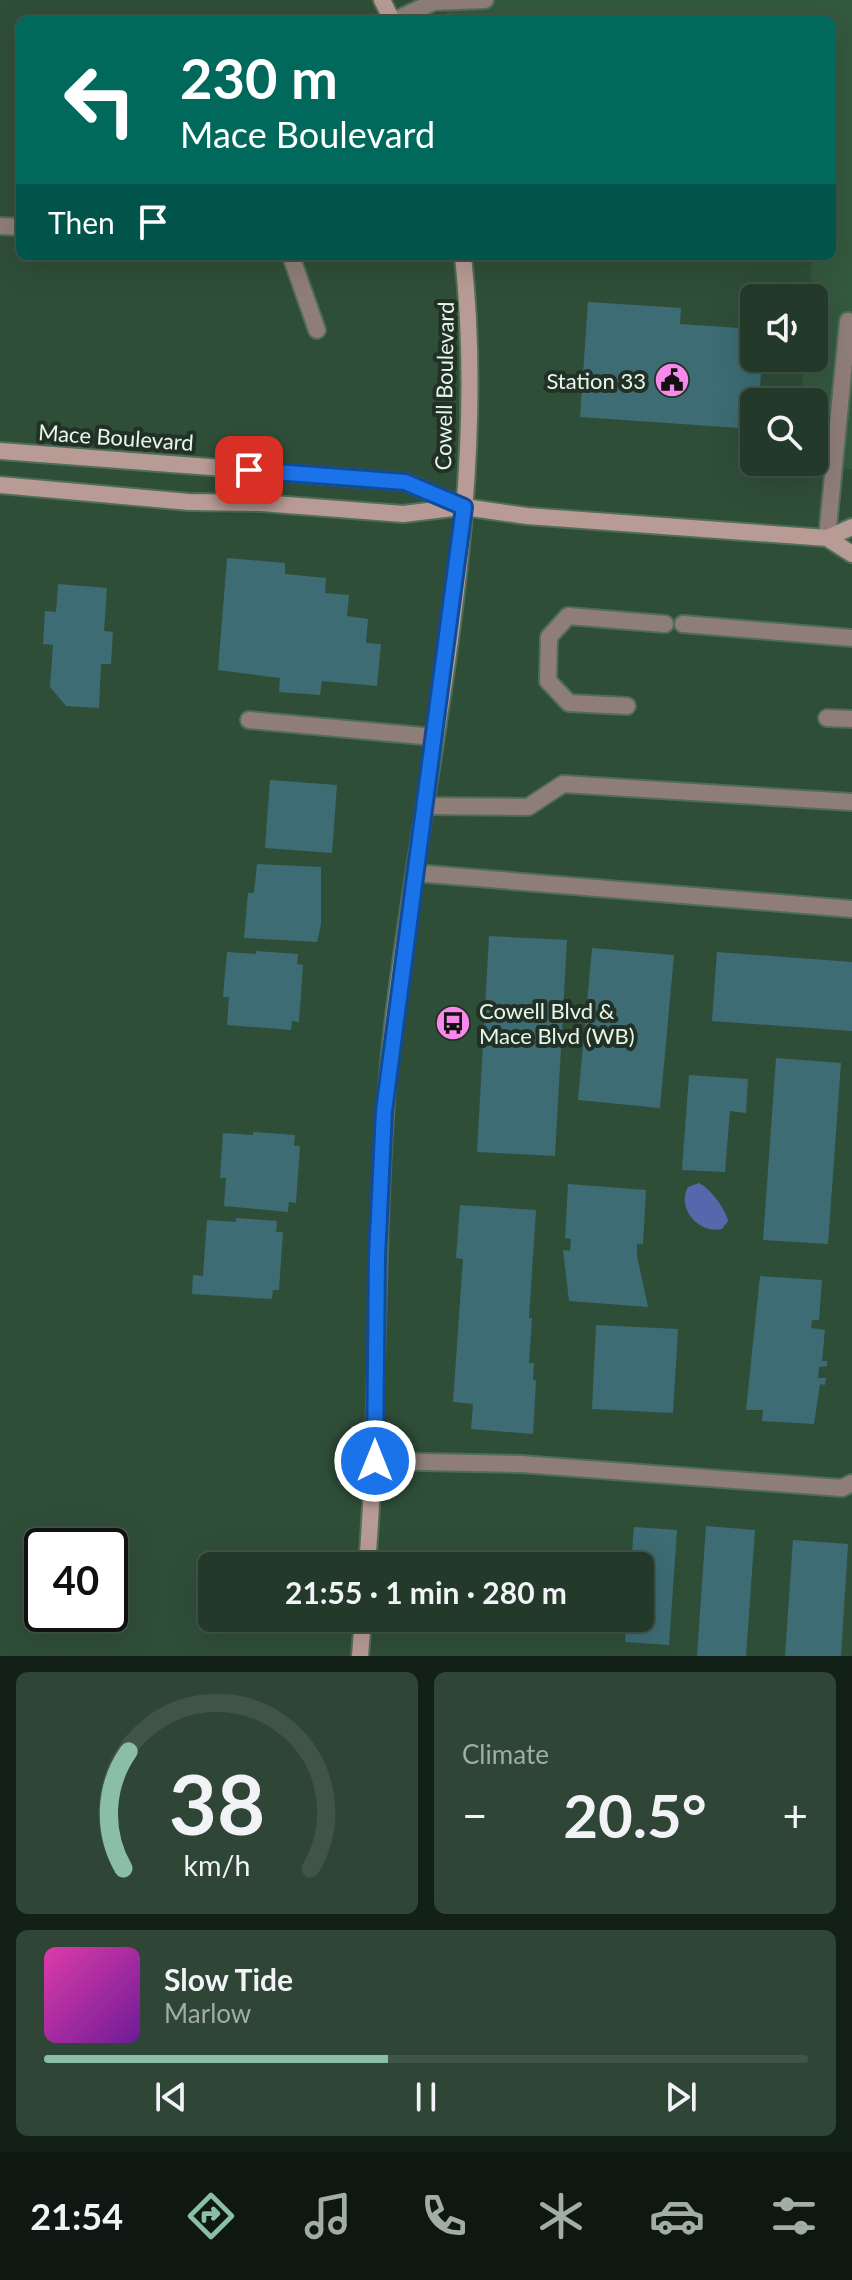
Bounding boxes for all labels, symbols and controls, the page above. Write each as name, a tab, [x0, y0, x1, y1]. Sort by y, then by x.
text: 230 m	[180, 44, 338, 111]
icon: left	[48, 48, 152, 152]
text: Mace Boulevard	[180, 112, 435, 156]
icon: arrive	[131, 200, 175, 244]
text: Then	[48, 204, 115, 240]
map controls	[740, 284, 828, 476]
button: sound	[740, 284, 828, 372]
street label: Cowell Boulevard	[429, 301, 459, 471]
public building icon: Station 33	[653, 361, 691, 399]
place label: Station 33	[546, 367, 646, 394]
button: search	[740, 388, 828, 476]
street label: Mace Boulevard	[37, 418, 195, 456]
pin	[215, 436, 283, 504]
icon: arrive	[227, 448, 271, 492]
place label: Cowell Blvd & Mace Blvd (WB)	[479, 997, 635, 1049]
bus stop icon: Cowell Blvd & Mace Blvd (WB)	[434, 1004, 472, 1042]
position arrow	[333, 1419, 417, 1503]
speed limit sign: 40	[24, 1528, 128, 1632]
text: 21:55 · 1 min · 280 m	[285, 1574, 567, 1610]
text: Climate	[462, 1738, 549, 1770]
text: 38	[169, 1753, 265, 1853]
text: 20.5°	[563, 1779, 707, 1851]
text: −	[462, 1789, 488, 1841]
text: +	[782, 1789, 808, 1841]
text: km/h	[184, 1848, 250, 1882]
text: Slow Tide	[164, 1961, 293, 1997]
text: Marlow	[164, 1997, 251, 2029]
icon: previous	[149, 2075, 193, 2119]
icon: pause	[404, 2075, 448, 2119]
icon: next	[659, 2075, 703, 2119]
icon: directions	[183, 2188, 239, 2244]
icon: music	[300, 2188, 356, 2244]
icon: phone	[416, 2188, 472, 2244]
icon: climate	[533, 2188, 589, 2244]
icon: car	[649, 2188, 705, 2244]
icon: filters	[766, 2188, 822, 2244]
text: 21:54	[30, 2194, 123, 2238]

